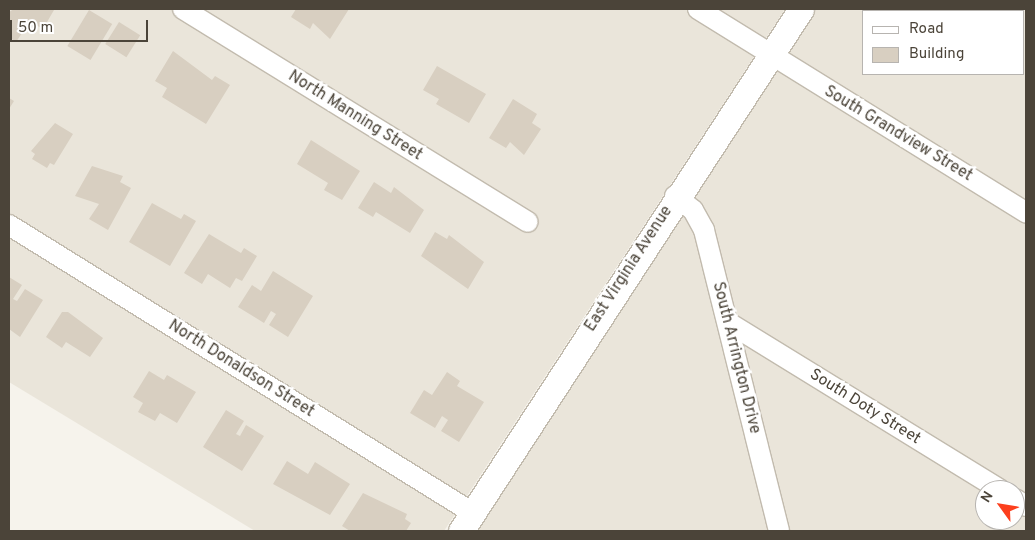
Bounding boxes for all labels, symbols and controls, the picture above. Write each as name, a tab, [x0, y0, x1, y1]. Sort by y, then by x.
scale bar	[12, 10, 150, 42]
legend	[862, 10, 1025, 75]
text: 50 m	[18, 19, 53, 38]
text: Road	[909, 20, 944, 39]
text: Building	[909, 45, 964, 64]
street label: North Manning Street	[284, 67, 426, 165]
street label: South Grandview Street	[820, 82, 976, 186]
street label: East Virginia Avenue	[581, 202, 677, 336]
street label: South Arrington Drive	[708, 280, 764, 436]
street label: North Donaldson Street	[164, 316, 318, 422]
street label: South Doty Street	[806, 365, 924, 449]
north arrow	[975, 480, 1025, 530]
text: N	[978, 489, 998, 506]

